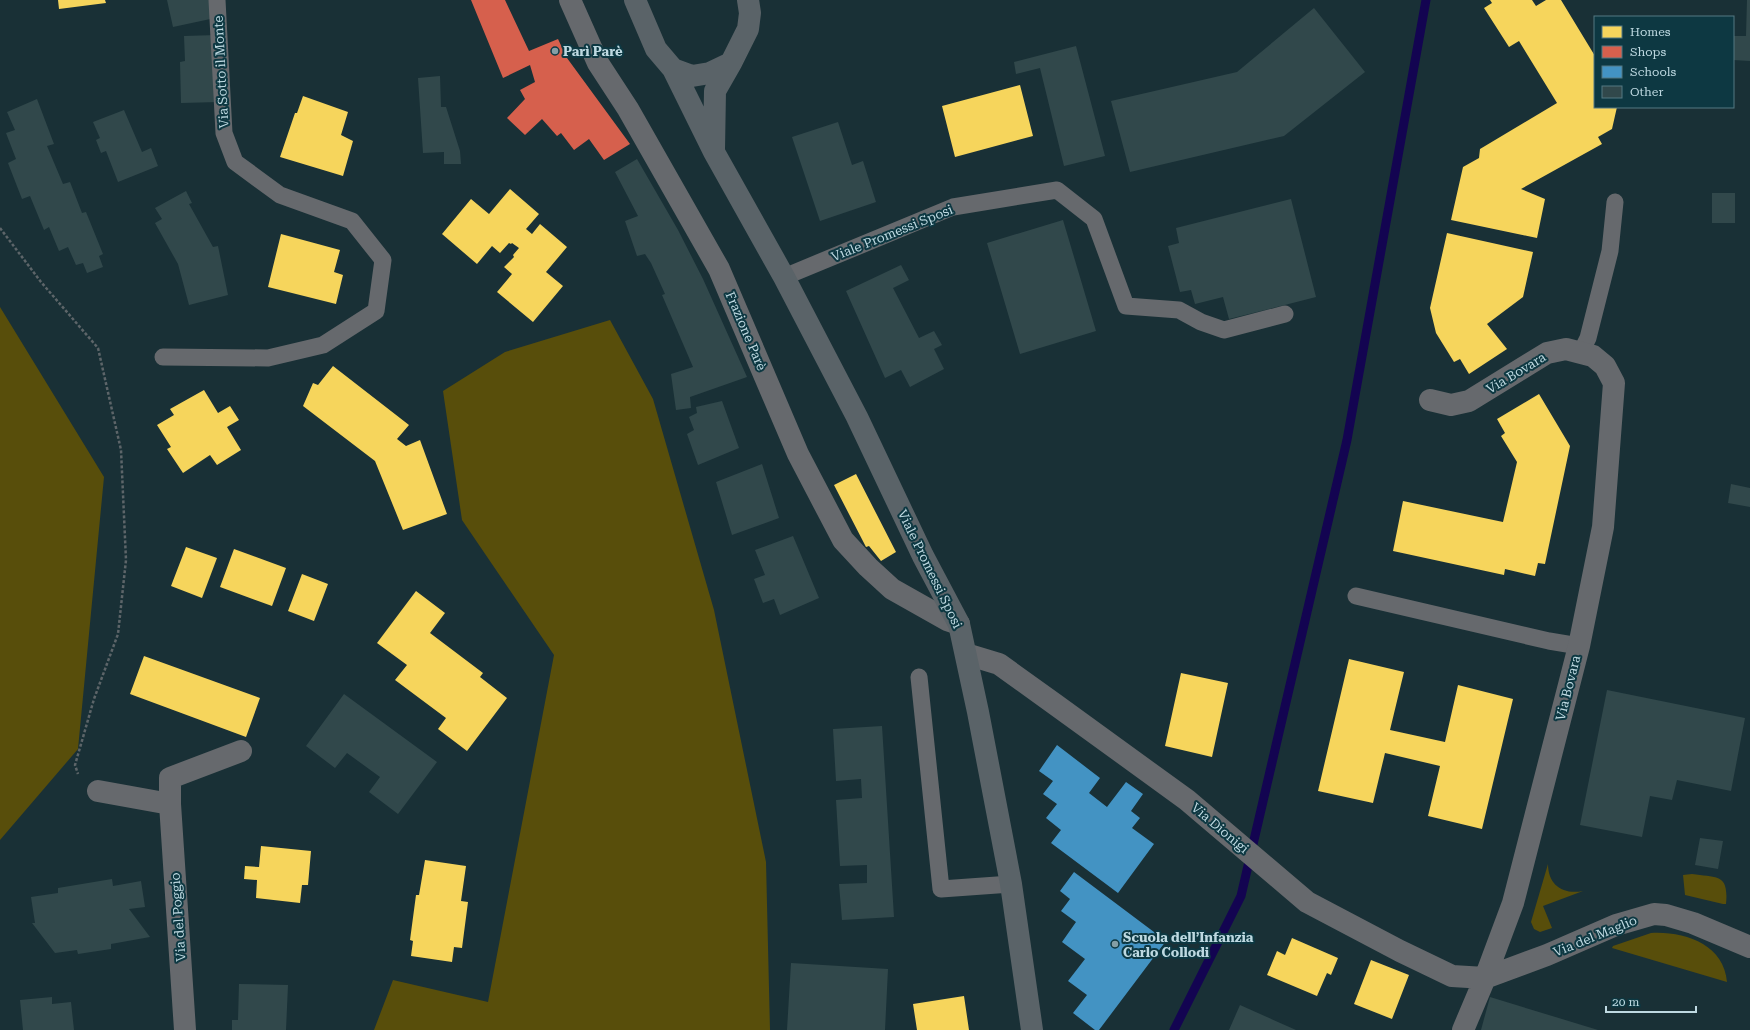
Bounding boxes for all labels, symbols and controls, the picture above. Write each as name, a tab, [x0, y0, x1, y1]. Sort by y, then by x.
street label: Via Sotto il Monte	[211, 15, 231, 129]
legend	[1594, 16, 1734, 108]
text: Homes	[1630, 25, 1671, 39]
place label: Parì Parè	[563, 44, 623, 59]
text: Shops	[1630, 45, 1666, 59]
marker: Parì Parè	[550, 46, 560, 56]
text: Schools	[1630, 65, 1677, 79]
text: Other	[1630, 85, 1663, 99]
street label: Viale Promessi Sposi	[829, 202, 955, 264]
street label: Frazione Parè	[723, 289, 769, 373]
street label: Via Bovara	[1484, 349, 1548, 397]
street label: Viale Promessi Sposi	[895, 507, 965, 631]
street label: Via Bovara	[1553, 654, 1583, 722]
street label: Via Dionigi	[1188, 800, 1252, 856]
street label: Via del Poggio	[167, 872, 189, 962]
street label: Via del Maglio	[1551, 912, 1639, 960]
place label: Scuola dell’Infanzia Carlo Collodi	[1123, 930, 1254, 960]
marker: Scuola dell’Infanzia Carlo Collodi	[1110, 939, 1120, 949]
scale bar	[1606, 988, 1696, 1014]
text: 20 m	[1612, 995, 1639, 1009]

